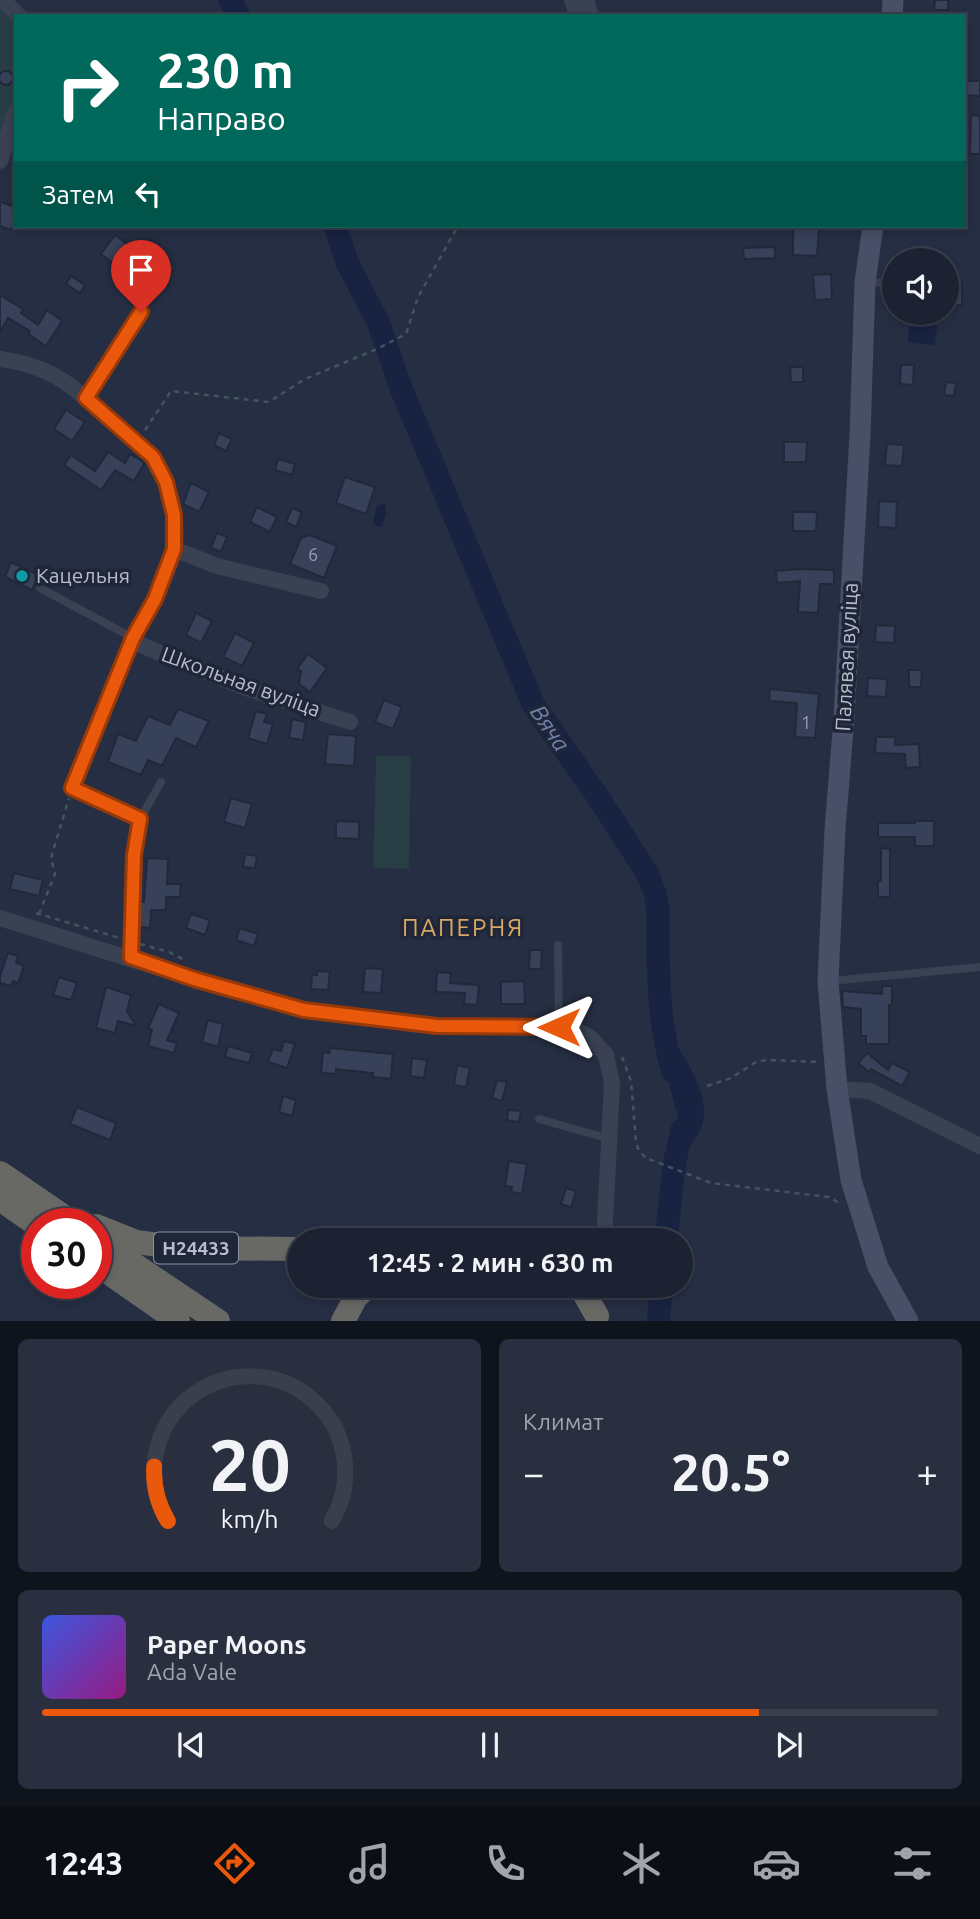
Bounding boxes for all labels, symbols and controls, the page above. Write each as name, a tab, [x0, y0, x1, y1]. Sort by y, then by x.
icon: right	[42, 42, 133, 133]
text: 230 m	[157, 42, 294, 97]
text: Направо	[157, 100, 286, 136]
icon: left	[129, 175, 167, 213]
text: Затем	[42, 180, 115, 209]
pin	[111, 240, 171, 312]
map controls	[882, 248, 959, 325]
button: sound	[882, 248, 959, 325]
icon: arrive	[122, 251, 160, 289]
house number: 6	[308, 544, 318, 564]
place label: Кацельня	[36, 563, 130, 587]
marker: Кацельня	[14, 568, 30, 584]
street label: Палявая вуліца	[830, 582, 862, 732]
street label: Школьная вуліца	[159, 641, 324, 721]
water label: Вяча	[526, 700, 575, 756]
house number: 1	[801, 712, 811, 732]
district label: ПАПЕРНЯ	[402, 914, 524, 941]
position arrow	[522, 990, 596, 1064]
speed limit sign: 30	[21, 1208, 112, 1299]
road number: Н24433	[154, 1232, 238, 1264]
text: 12:45 · 2 мин · 630 m	[367, 1248, 613, 1277]
text: Климат	[523, 1409, 603, 1434]
text: 20	[208, 1424, 291, 1506]
text: 20.5°	[671, 1443, 790, 1501]
text: −	[523, 1452, 544, 1494]
text: +	[917, 1452, 938, 1494]
text: km/h	[221, 1505, 278, 1533]
text: Paper Moons	[147, 1630, 306, 1659]
text: Ada Vale	[147, 1659, 237, 1684]
icon: previous	[172, 1726, 210, 1764]
icon: pause	[471, 1726, 509, 1764]
icon: next	[770, 1726, 808, 1764]
icon: directions	[210, 1839, 259, 1888]
icon: music	[345, 1839, 394, 1888]
icon: phone	[481, 1839, 530, 1888]
icon: climate	[617, 1839, 666, 1888]
icon: car	[752, 1839, 801, 1888]
icon: filters	[888, 1839, 937, 1888]
text: 12:43	[43, 1845, 123, 1881]

